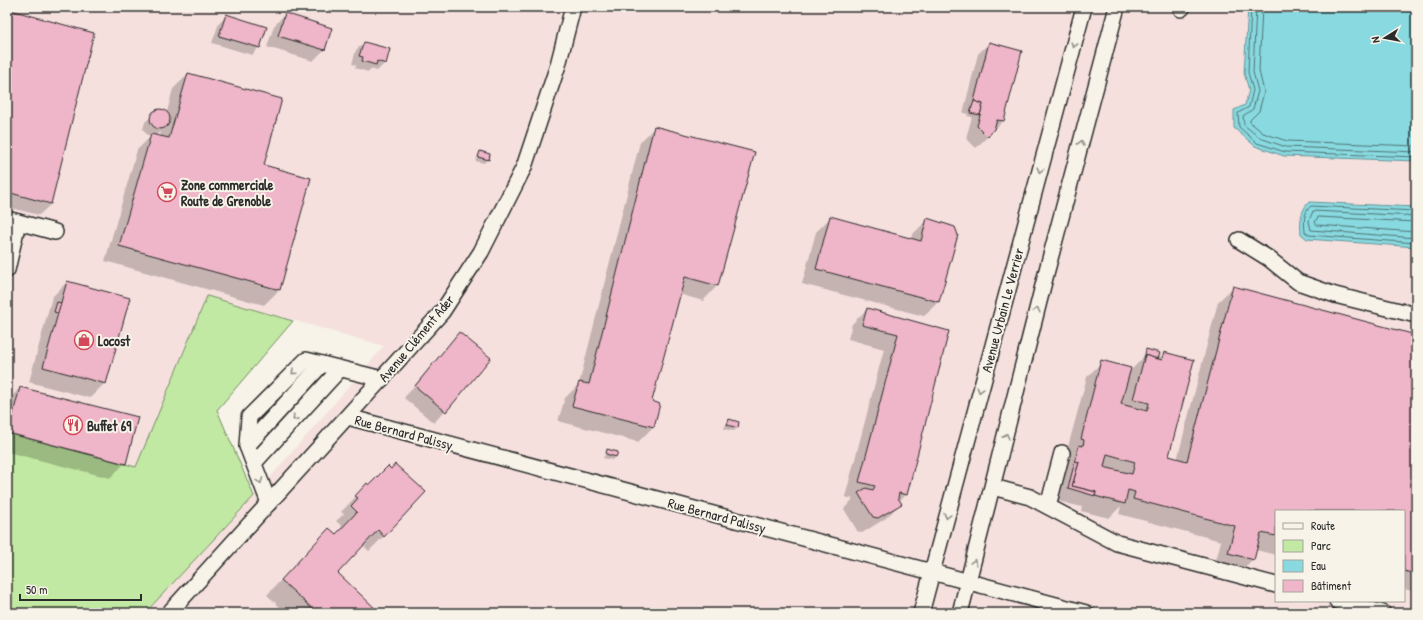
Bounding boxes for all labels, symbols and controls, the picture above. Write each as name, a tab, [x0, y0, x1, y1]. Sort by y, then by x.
north arrow	[1365, 18, 1405, 58]
text: N	[1368, 36, 1383, 44]
one-way arrow	[1070, 41, 1079, 48]
one-way arrow	[1076, 140, 1085, 147]
one-way arrow	[1036, 166, 1045, 173]
place label: Zone commerciale Route de Grenoble	[181, 175, 274, 210]
supermarket icon: Zone commerciale Route de Grenoble	[156, 181, 178, 203]
street label: Avenue Urbain Le Verrier	[976, 245, 1028, 374]
street label: Avenue Clément Ader	[374, 290, 459, 386]
one-way arrow	[1032, 306, 1041, 313]
shop icon: Locost	[73, 329, 95, 351]
place label: Locost	[98, 331, 131, 350]
one-way arrow	[291, 367, 299, 374]
one-way arrow	[977, 387, 985, 394]
street label: Rue Bernard Palissy	[353, 410, 455, 455]
one-way arrow	[292, 413, 300, 421]
restaurant icon: Buffet 69	[62, 414, 84, 436]
place label: Buffet 69	[87, 416, 132, 435]
one-way arrow	[1001, 433, 1009, 439]
one-way arrow	[256, 477, 264, 484]
street label: Rue Bernard Palissy	[666, 493, 768, 538]
legend	[1275, 510, 1405, 602]
one-way arrow	[943, 513, 951, 519]
text: Route	[1311, 517, 1335, 534]
text: Parc	[1311, 537, 1331, 554]
text: Eau	[1311, 557, 1326, 574]
one-way arrow	[969, 558, 977, 565]
scale bar	[20, 576, 141, 602]
text: Bâtiment	[1311, 577, 1352, 594]
text: 50 m	[26, 581, 47, 598]

